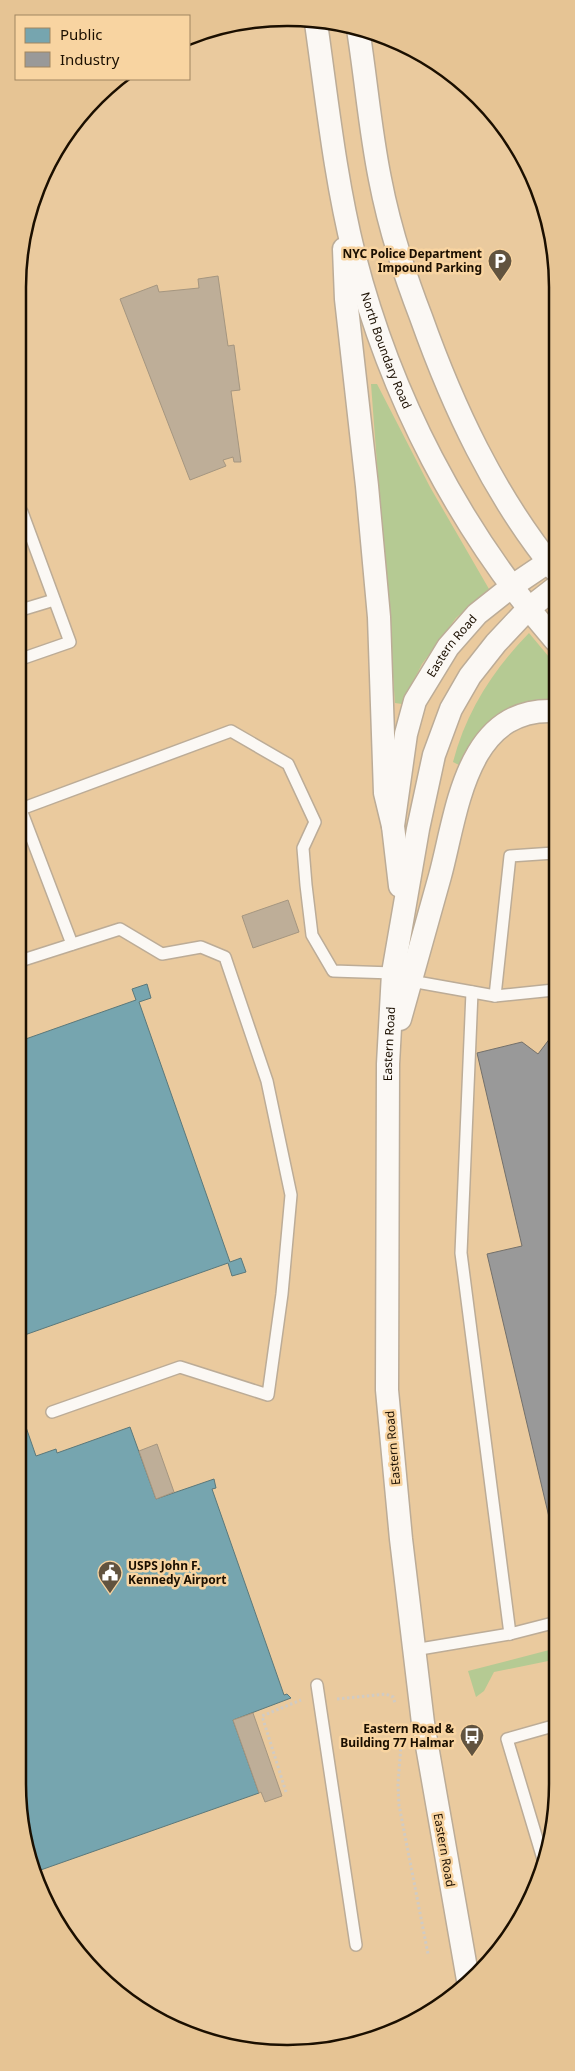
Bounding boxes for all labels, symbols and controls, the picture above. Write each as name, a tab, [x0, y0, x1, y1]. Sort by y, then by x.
legend	[15, 15, 190, 80]
text: Public	[60, 24, 103, 44]
text: Industry	[60, 49, 120, 69]
place label: NYC Police Department Impound Parking	[342, 245, 482, 276]
parking icon: NYC Police Department Impound Parking	[487, 248, 513, 282]
street label: North Boundary Road	[357, 290, 416, 411]
street label: Eastern Road	[423, 611, 481, 680]
street label: Eastern Road	[379, 1006, 399, 1081]
street label: Eastern Road	[381, 1410, 404, 1486]
place label: USPS John F. Kennedy Airport	[128, 1557, 226, 1588]
public building icon: USPS John F. Kennedy Airport	[97, 1560, 123, 1594]
place label: Eastern Road & Building 77 Halmar	[340, 1720, 455, 1751]
bus stop icon: Eastern Road & Building 77 Halmar	[459, 1723, 485, 1757]
street label: Eastern Road	[430, 1812, 459, 1888]

